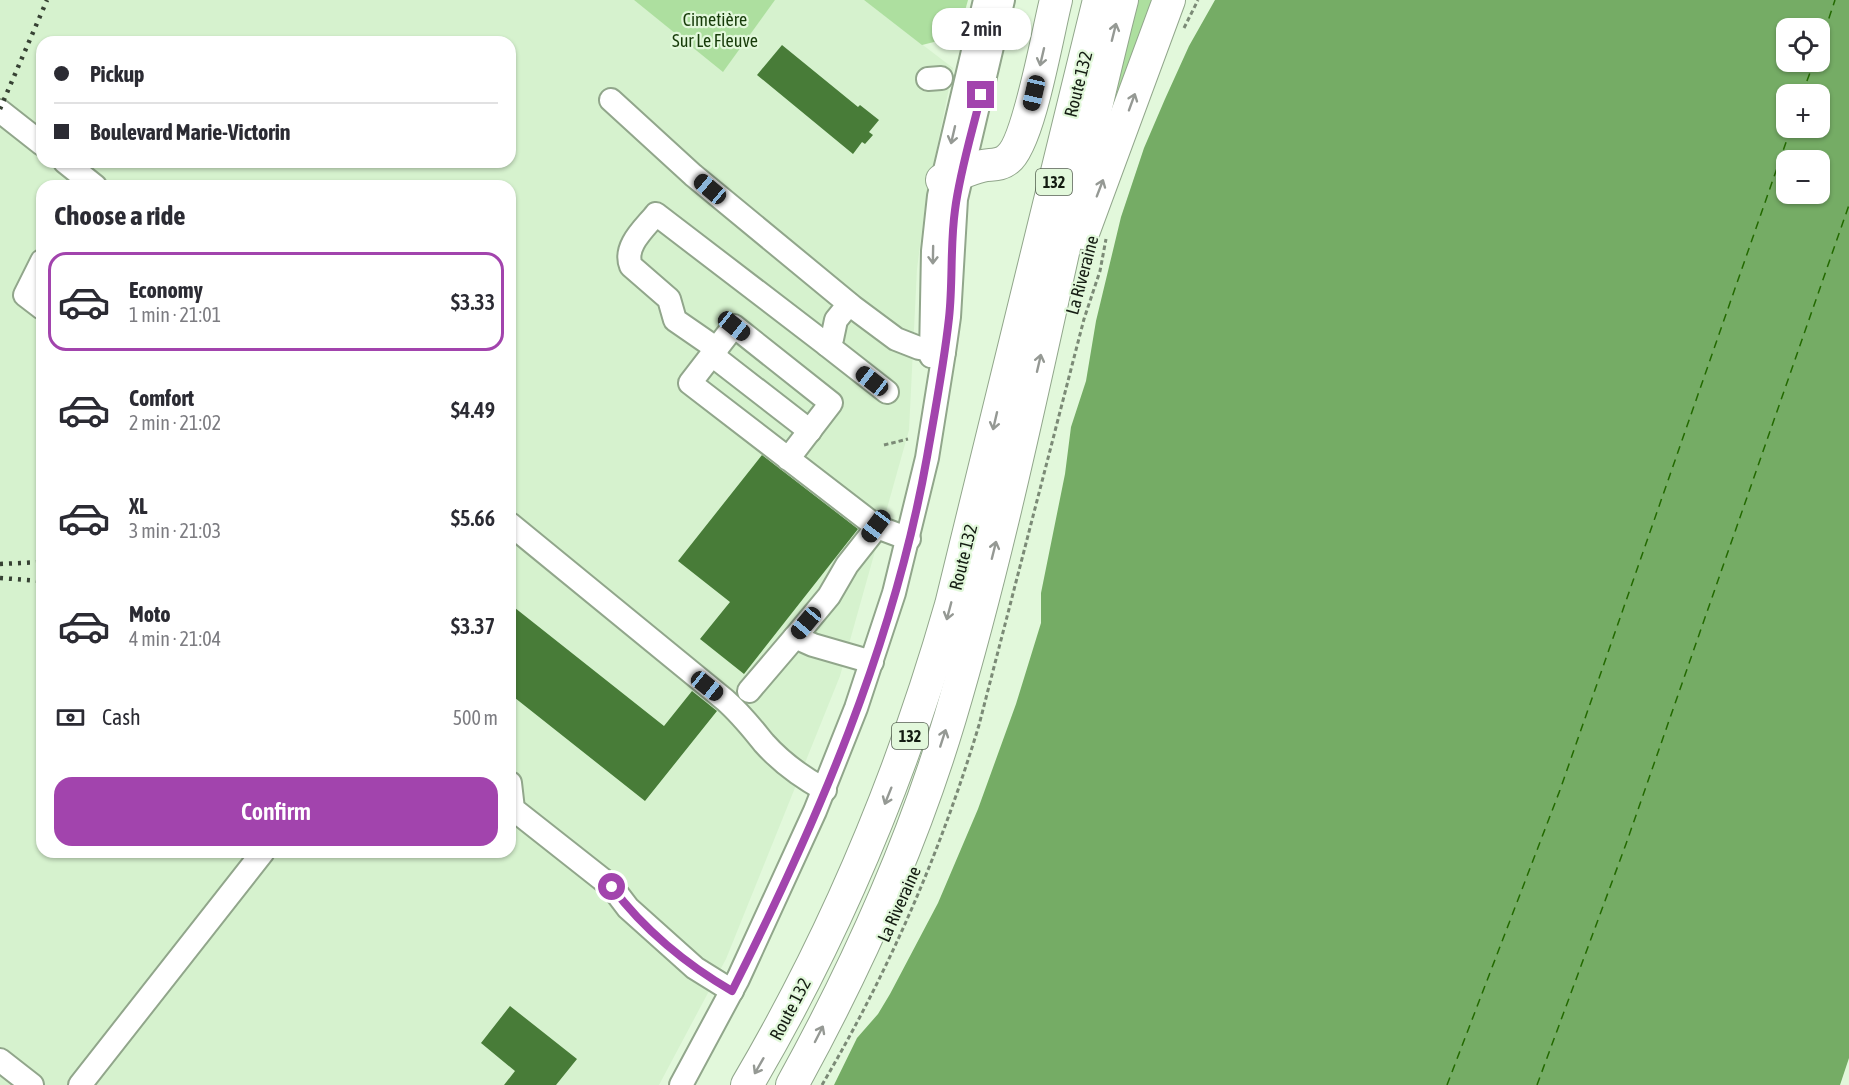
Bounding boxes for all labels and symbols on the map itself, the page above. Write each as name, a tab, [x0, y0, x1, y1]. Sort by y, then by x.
callout: 2 min	[932, 8, 1030, 50]
park label: Cimetière Sur Le Fleuve	[672, 9, 758, 51]
one-way arrow	[1109, 23, 1120, 42]
one-way arrow	[1036, 47, 1048, 66]
street label: Route 132	[1060, 49, 1096, 119]
car	[1021, 73, 1047, 113]
route end	[967, 81, 994, 108]
one-way arrow	[1127, 93, 1138, 112]
one-way arrow	[946, 125, 958, 144]
road number: 132	[1036, 169, 1072, 195]
car	[690, 171, 730, 207]
one-way arrow	[1095, 179, 1106, 198]
street label: La Riveraine	[1061, 233, 1103, 317]
one-way arrow	[928, 244, 939, 264]
car	[714, 308, 754, 344]
one-way arrow	[1034, 354, 1045, 373]
car	[852, 363, 892, 399]
one-way arrow	[989, 411, 1001, 430]
car	[858, 506, 894, 546]
street label: Route 132	[945, 522, 981, 592]
one-way arrow	[989, 540, 1001, 559]
one-way arrow	[943, 601, 954, 620]
car	[788, 603, 824, 643]
car	[687, 668, 727, 704]
road number: 132	[892, 723, 928, 749]
one-way arrow	[939, 729, 950, 748]
one-way arrow	[882, 786, 893, 804]
street label: La Riveraine	[873, 863, 925, 945]
route start	[598, 873, 625, 900]
street label: Route 132	[765, 974, 815, 1044]
one-way arrow	[814, 1025, 826, 1043]
one-way arrow	[752, 1057, 764, 1074]

